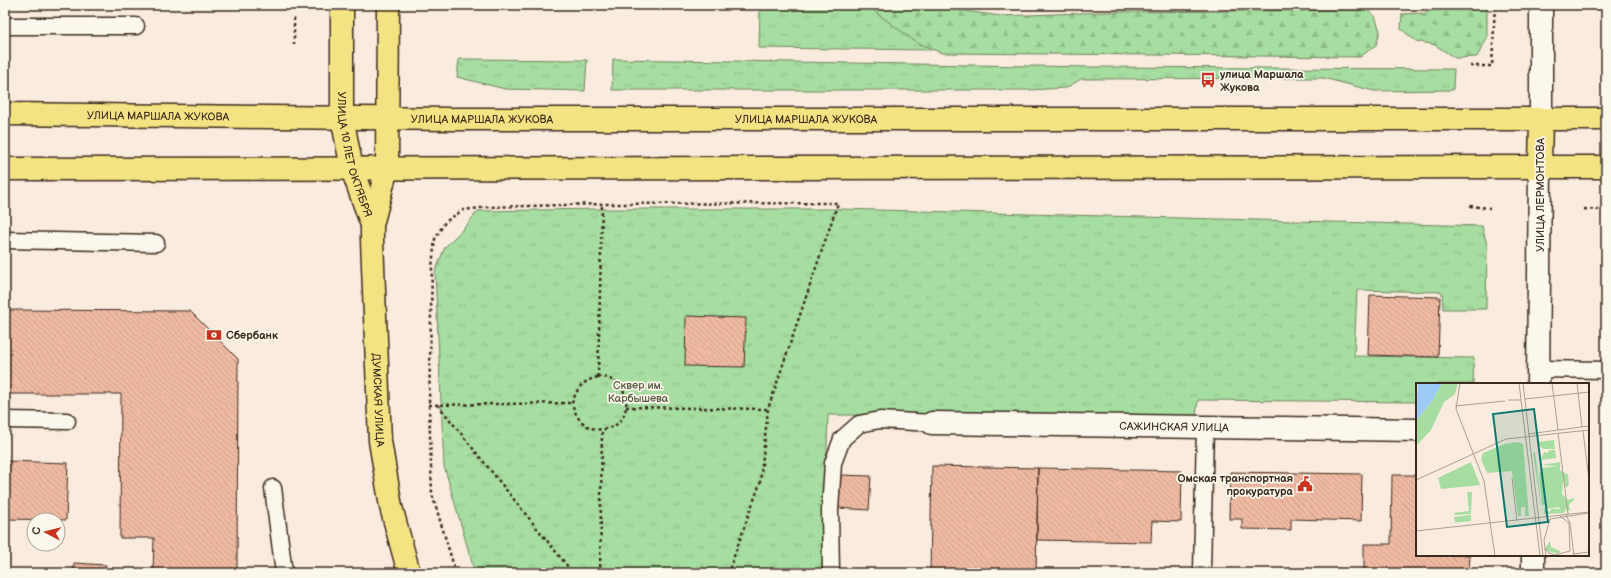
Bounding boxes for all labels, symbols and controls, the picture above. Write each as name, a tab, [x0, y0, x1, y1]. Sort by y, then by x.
place label: улица Маршала Жукова	[1220, 68, 1304, 94]
bus stop icon: улица Маршала Жукова	[1199, 71, 1217, 89]
street label: УЛИЦА 10 ЛЕТ ОКТЯБРЯ	[335, 91, 375, 219]
street label: УЛИЦА МАРШАЛА ЖУКОВА	[87, 108, 230, 123]
street label: УЛИЦА МАРШАЛА ЖУКОВА	[411, 112, 554, 126]
street label: УЛИЦА МАРШАЛА ЖУКОВА	[735, 113, 878, 126]
street label: УЛИЦА ЛЕРМОНТОВА	[1534, 138, 1547, 252]
bank icon: Сбербанк	[205, 326, 223, 344]
place label: Сбербанк	[226, 329, 278, 342]
street label: ДУМСКАЯ УЛИЦА	[370, 353, 387, 448]
park label: Сквер им. Карбышева	[608, 379, 669, 405]
inset map	[1416, 383, 1589, 556]
street label: САЖИНСКАЯ УЛИЦА	[1119, 419, 1229, 434]
place label: Омская транспортная прокуратура	[1177, 472, 1294, 498]
public building icon: Омская транспортная прокуратура	[1296, 475, 1314, 493]
north arrow	[26, 512, 66, 552]
text: С	[30, 526, 44, 535]

